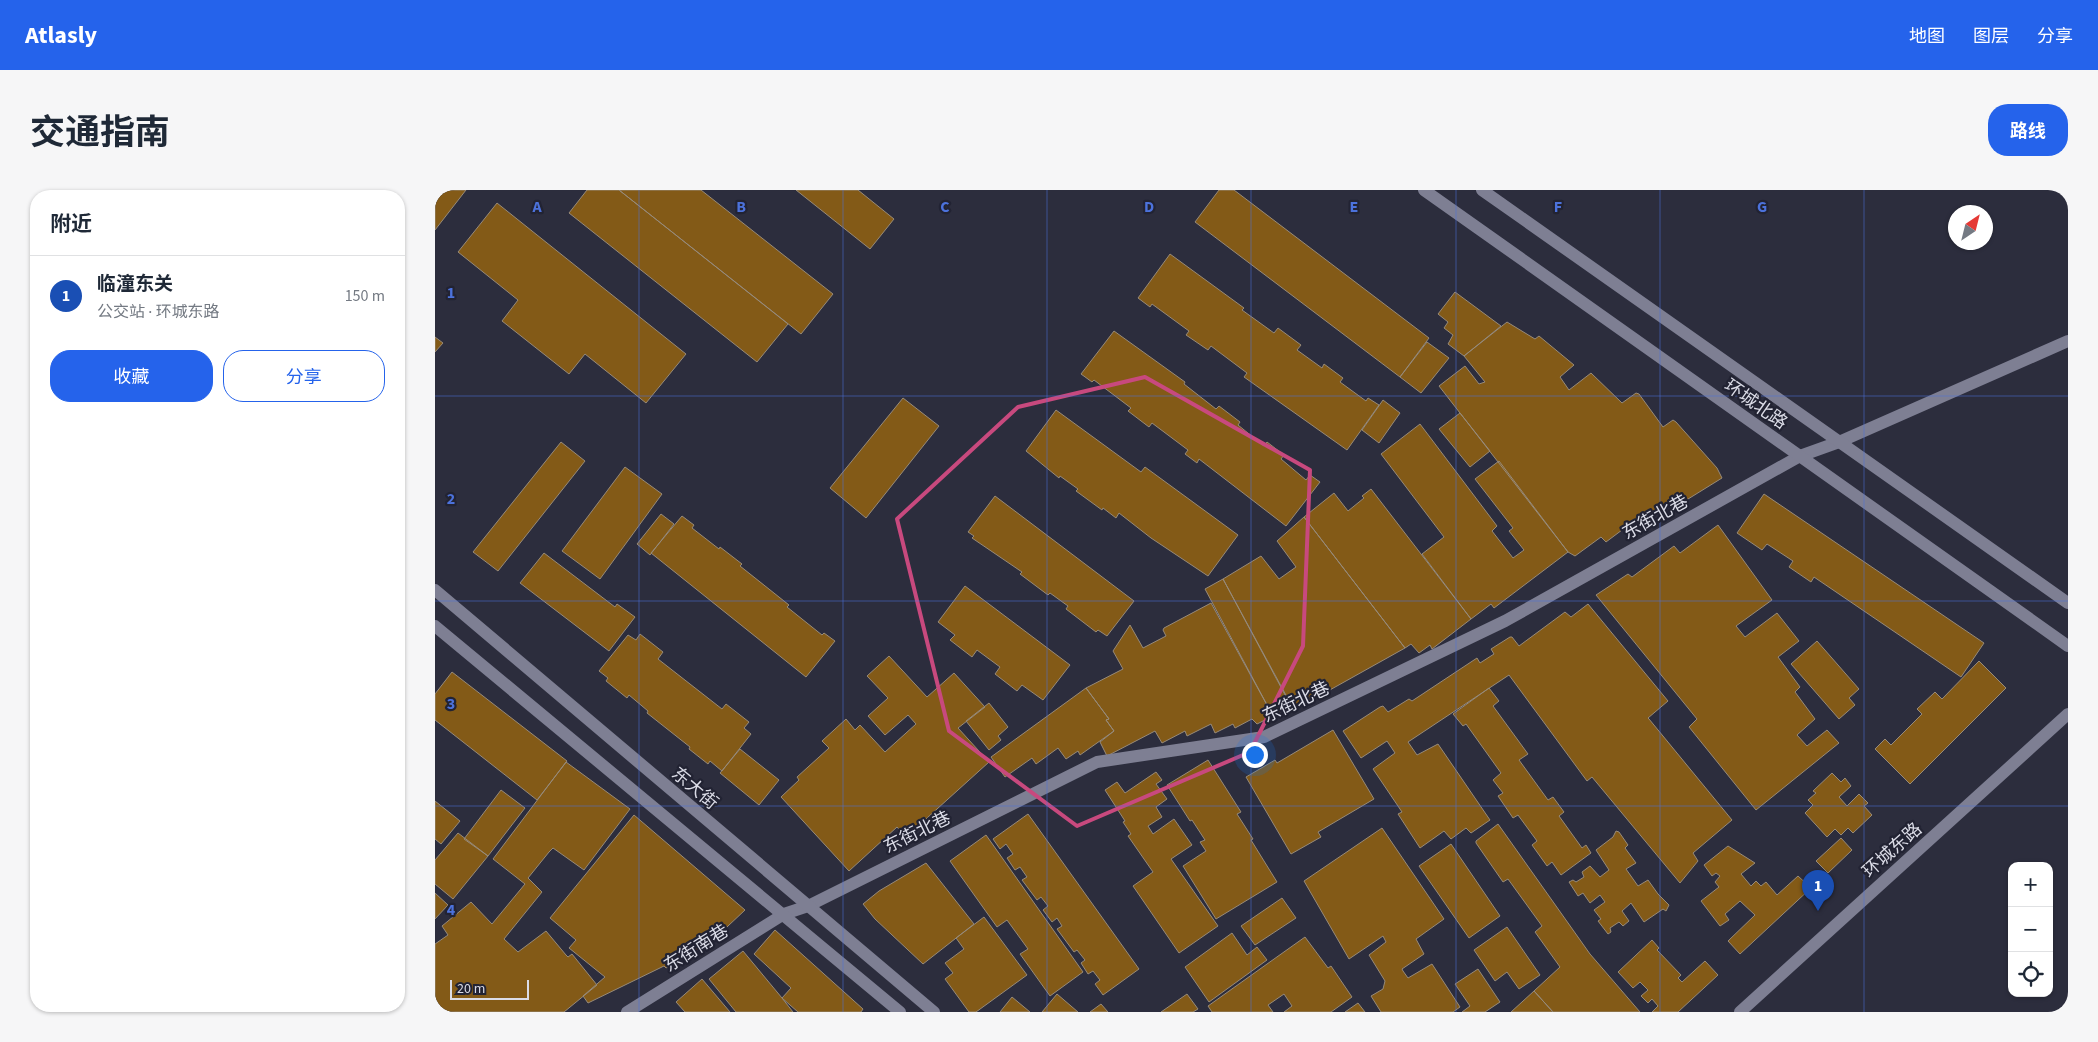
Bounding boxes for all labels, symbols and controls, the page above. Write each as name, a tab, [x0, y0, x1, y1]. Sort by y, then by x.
text: Atlasly	[25, 18, 97, 53]
text: 地图	[1909, 24, 1945, 49]
text: 图层	[1973, 24, 2009, 49]
text: 分享	[2037, 24, 2073, 49]
button: 路线	[1988, 104, 2068, 156]
text: 交通指南	[30, 108, 170, 158]
text: A	[531, 196, 542, 218]
text: B	[736, 196, 746, 218]
text: C	[940, 196, 950, 218]
text: D	[1144, 196, 1154, 218]
text: E	[1350, 196, 1358, 218]
text: F	[1554, 196, 1562, 218]
text: G	[1757, 196, 1767, 218]
north arrow	[1948, 205, 1993, 250]
text: 附近	[50, 209, 92, 239]
text: 临潼东关	[97, 271, 173, 298]
text: 1	[447, 282, 455, 304]
text: 1	[62, 285, 70, 307]
text: 150 m	[345, 285, 385, 307]
text: 公交站 · 环城东路	[97, 301, 219, 323]
button: 收藏	[50, 350, 213, 402]
button: 分享	[223, 350, 385, 402]
street label: 环城北路	[1719, 374, 1792, 435]
text: 2	[447, 488, 455, 510]
street label: 东街北巷	[1618, 489, 1693, 546]
street label: 东街北巷	[1258, 676, 1334, 729]
text: 3	[447, 693, 455, 715]
your location	[1242, 742, 1268, 768]
street label: 东大街	[666, 761, 723, 815]
street label: 东街北巷	[879, 805, 955, 859]
street label: 环城东路	[1857, 817, 1927, 884]
map controls	[2008, 862, 2053, 997]
button: +	[2008, 862, 2053, 907]
pin: 1	[1802, 870, 1834, 911]
text: 4	[447, 899, 456, 921]
button: −	[2008, 907, 2053, 952]
street label: 东街南巷	[659, 919, 733, 978]
button: locate	[2008, 952, 2053, 997]
scale bar	[450, 977, 529, 1000]
text: 20 m	[457, 979, 485, 999]

